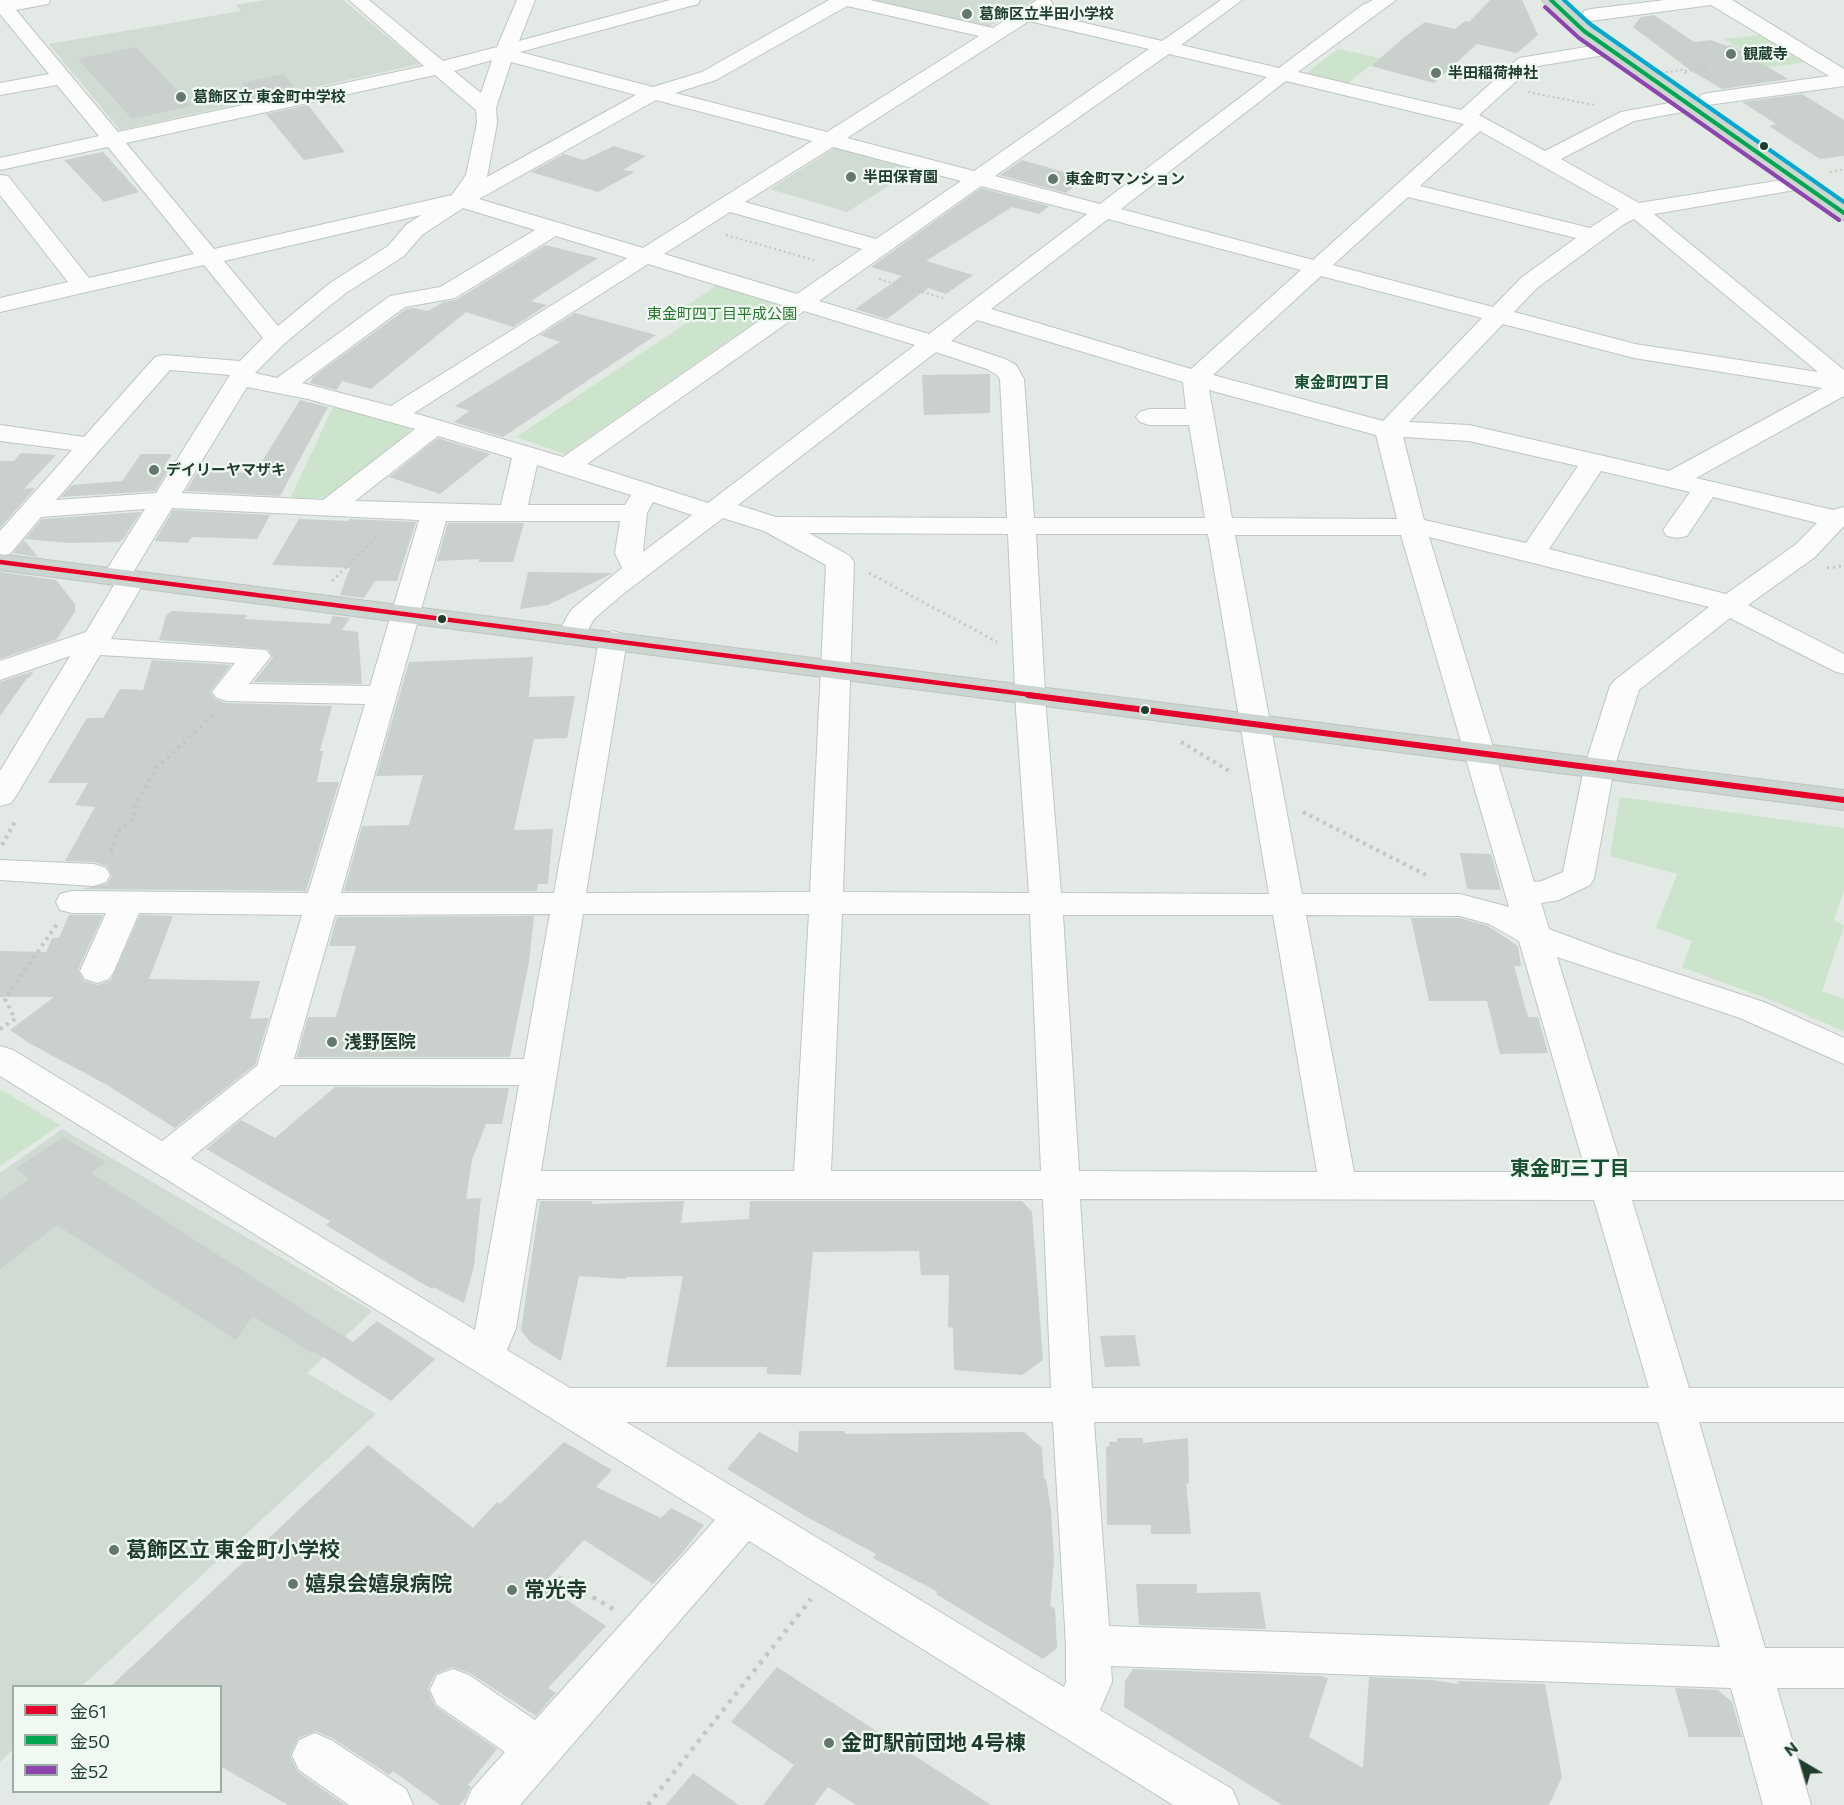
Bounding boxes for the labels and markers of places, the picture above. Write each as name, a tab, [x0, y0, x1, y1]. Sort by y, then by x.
place label: 葛飾区立半田小学校	[979, 5, 1114, 23]
marker: 葛飾区立半田小学校	[960, 7, 974, 21]
place label: 観蔵寺	[1743, 45, 1788, 63]
marker: 観蔵寺	[1724, 47, 1738, 61]
place label: 半田稲荷神社	[1448, 64, 1538, 82]
marker: 半田稲荷神社	[1429, 66, 1443, 80]
place label: 葛飾区立 東金町中学校	[193, 88, 346, 106]
marker: 葛飾区立 東金町中学校	[174, 90, 188, 104]
unlabelled marker	[1758, 140, 1770, 152]
place label: 半田保育園	[863, 168, 938, 186]
marker: 半田保育園	[844, 170, 858, 184]
place label: 東金町マンション	[1065, 170, 1185, 188]
marker: 東金町マンション	[1046, 172, 1060, 186]
place label: デイリーヤマザキ	[166, 461, 286, 479]
marker: デイリーヤマザキ	[147, 463, 161, 477]
unlabelled marker	[436, 613, 448, 625]
unlabelled marker	[1139, 704, 1151, 716]
place label: 浅野医院	[344, 1031, 416, 1053]
marker: 浅野医院	[325, 1035, 339, 1049]
place label: 葛飾区立 東金町小学校	[126, 1537, 340, 1563]
marker: 葛飾区立 東金町小学校	[107, 1543, 121, 1557]
place label: 嬉泉会嬉泉病院	[305, 1571, 452, 1597]
marker: 嬉泉会嬉泉病院	[286, 1577, 300, 1591]
place label: 常光寺	[524, 1577, 587, 1603]
marker: 常光寺	[505, 1583, 519, 1597]
place label: 金町駅前団地 4号棟	[841, 1730, 1026, 1756]
marker: 金町駅前団地 4号棟	[822, 1736, 836, 1750]

